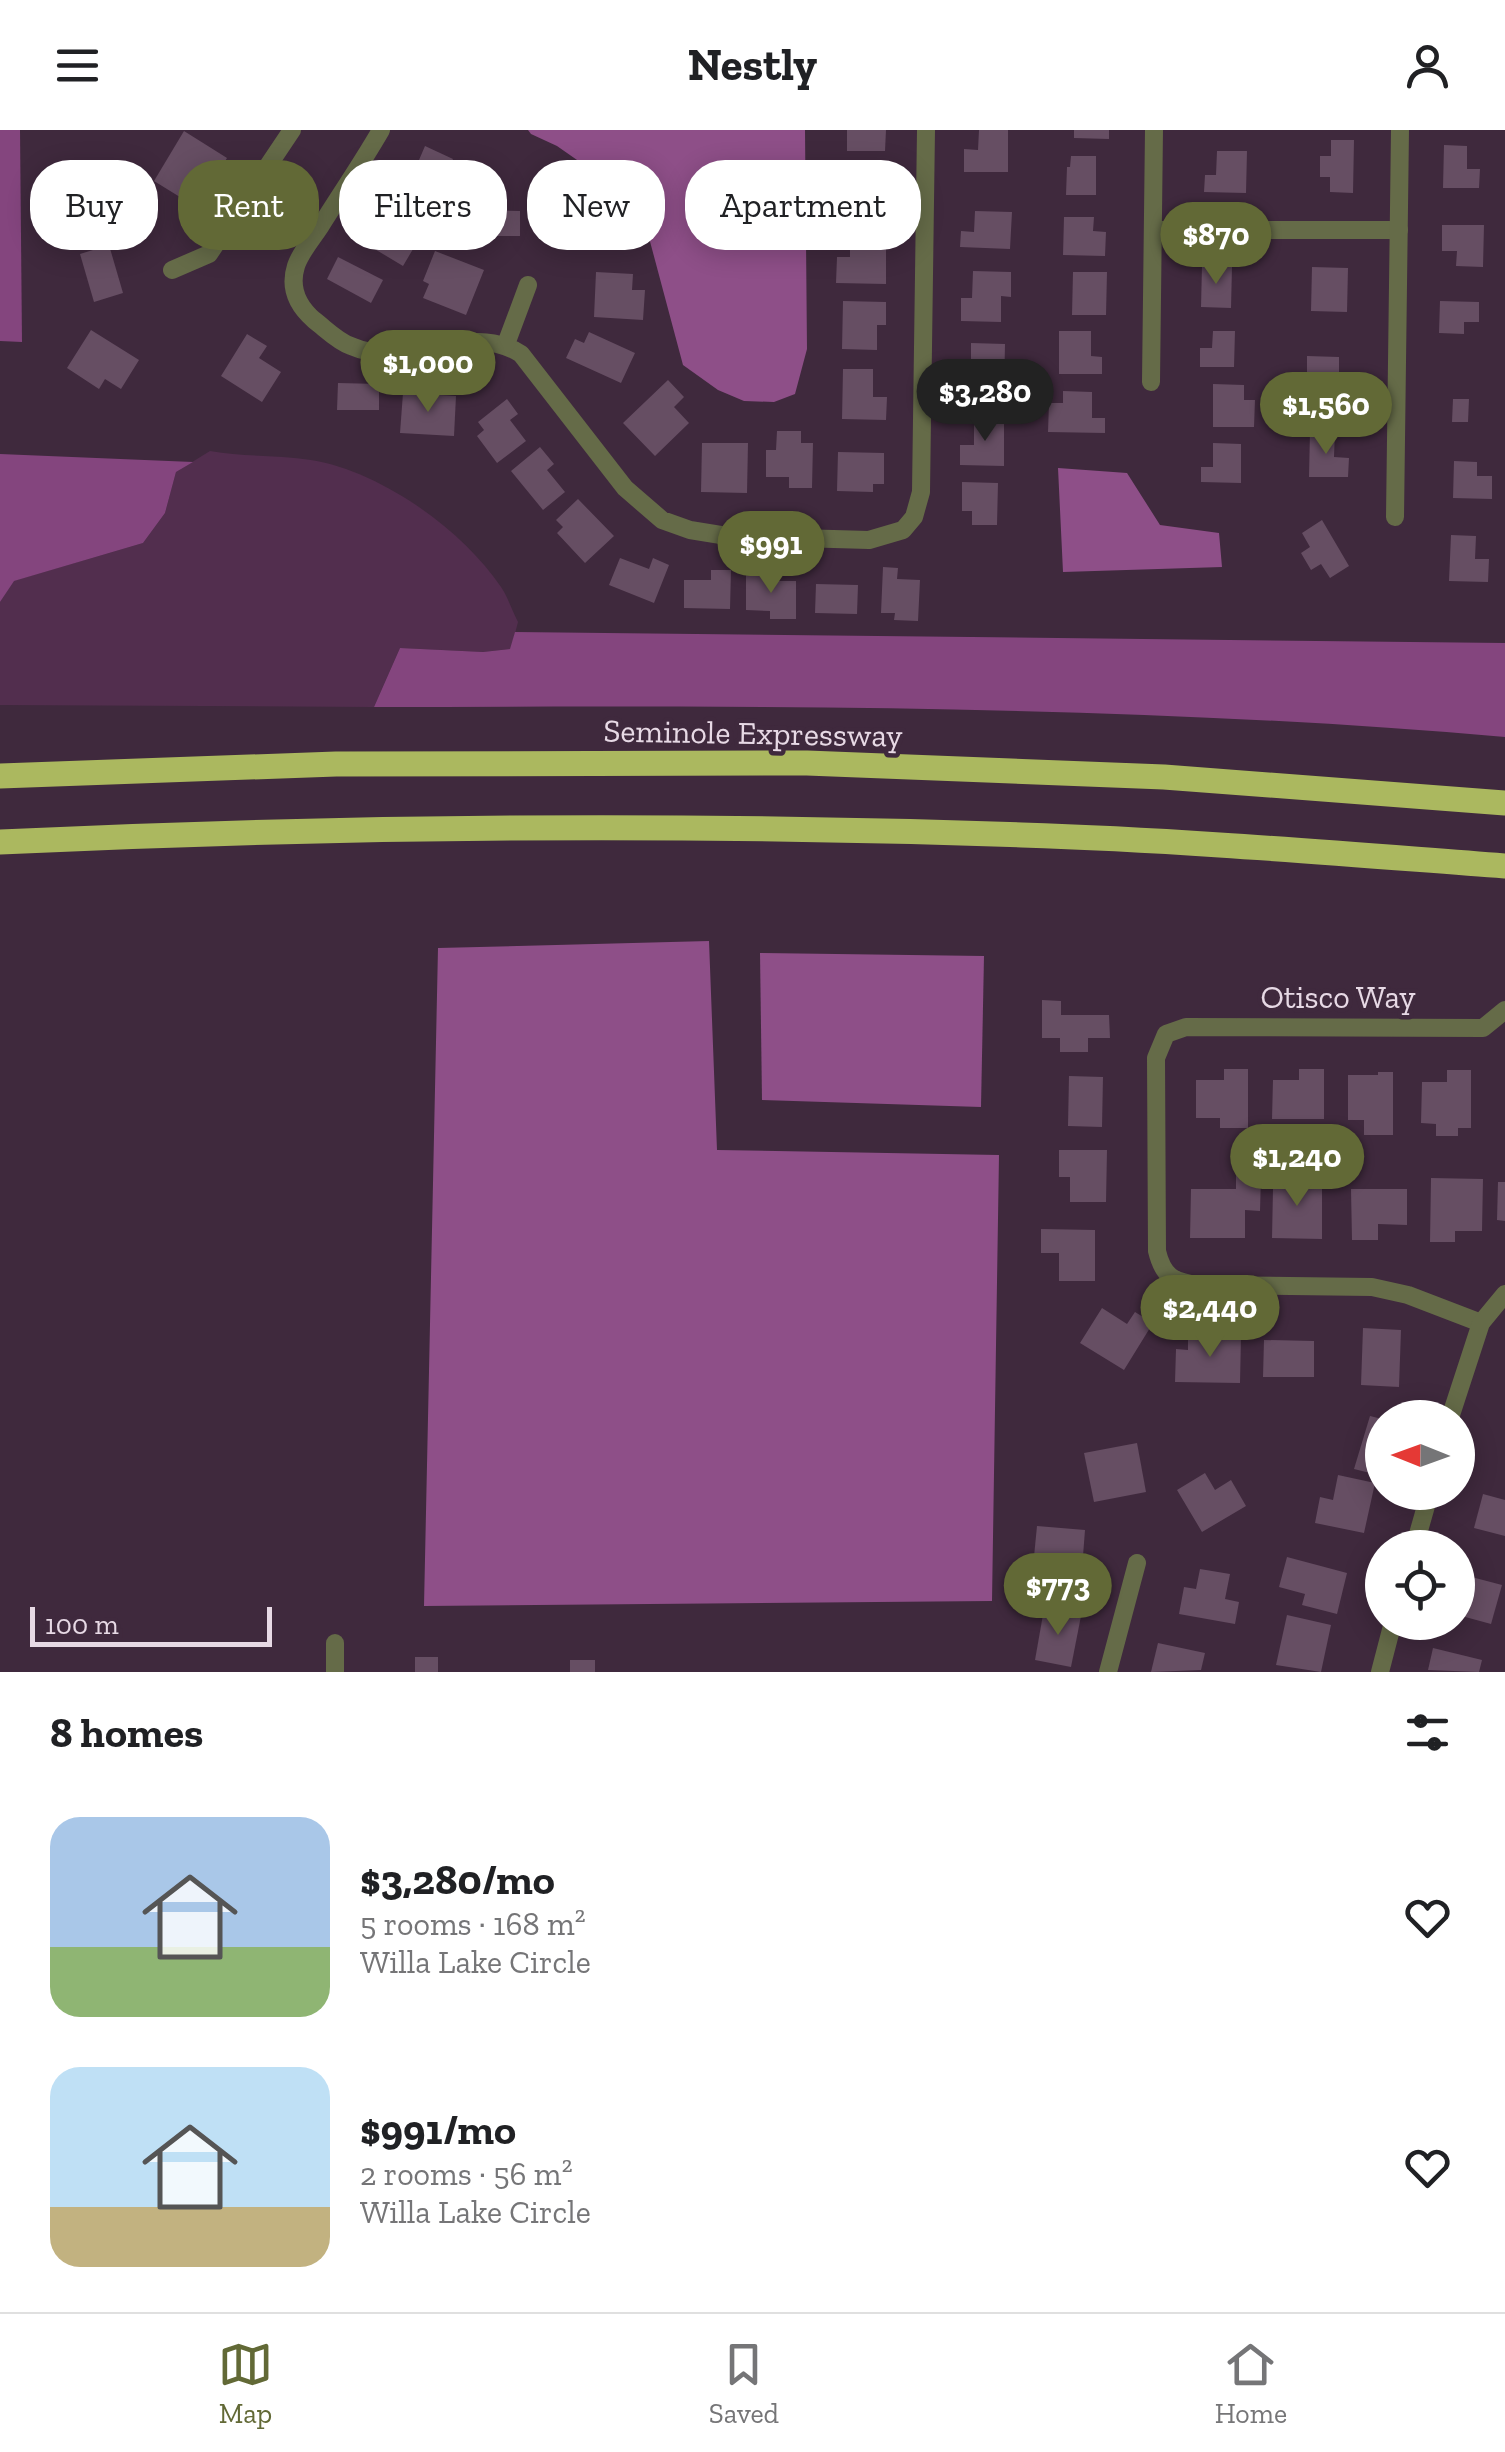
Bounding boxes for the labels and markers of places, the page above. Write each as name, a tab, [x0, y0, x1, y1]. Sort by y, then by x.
pin: $870	[1157, 202, 1275, 287]
pin: $1,000	[347, 330, 509, 415]
pin: $3,280	[904, 359, 1066, 444]
pin: $1,560	[1245, 372, 1407, 457]
pin: $991	[712, 511, 830, 596]
pin: $1,240	[1216, 1124, 1378, 1209]
pin: $2,440	[1129, 1275, 1291, 1360]
pin: $773	[999, 1553, 1117, 1638]

